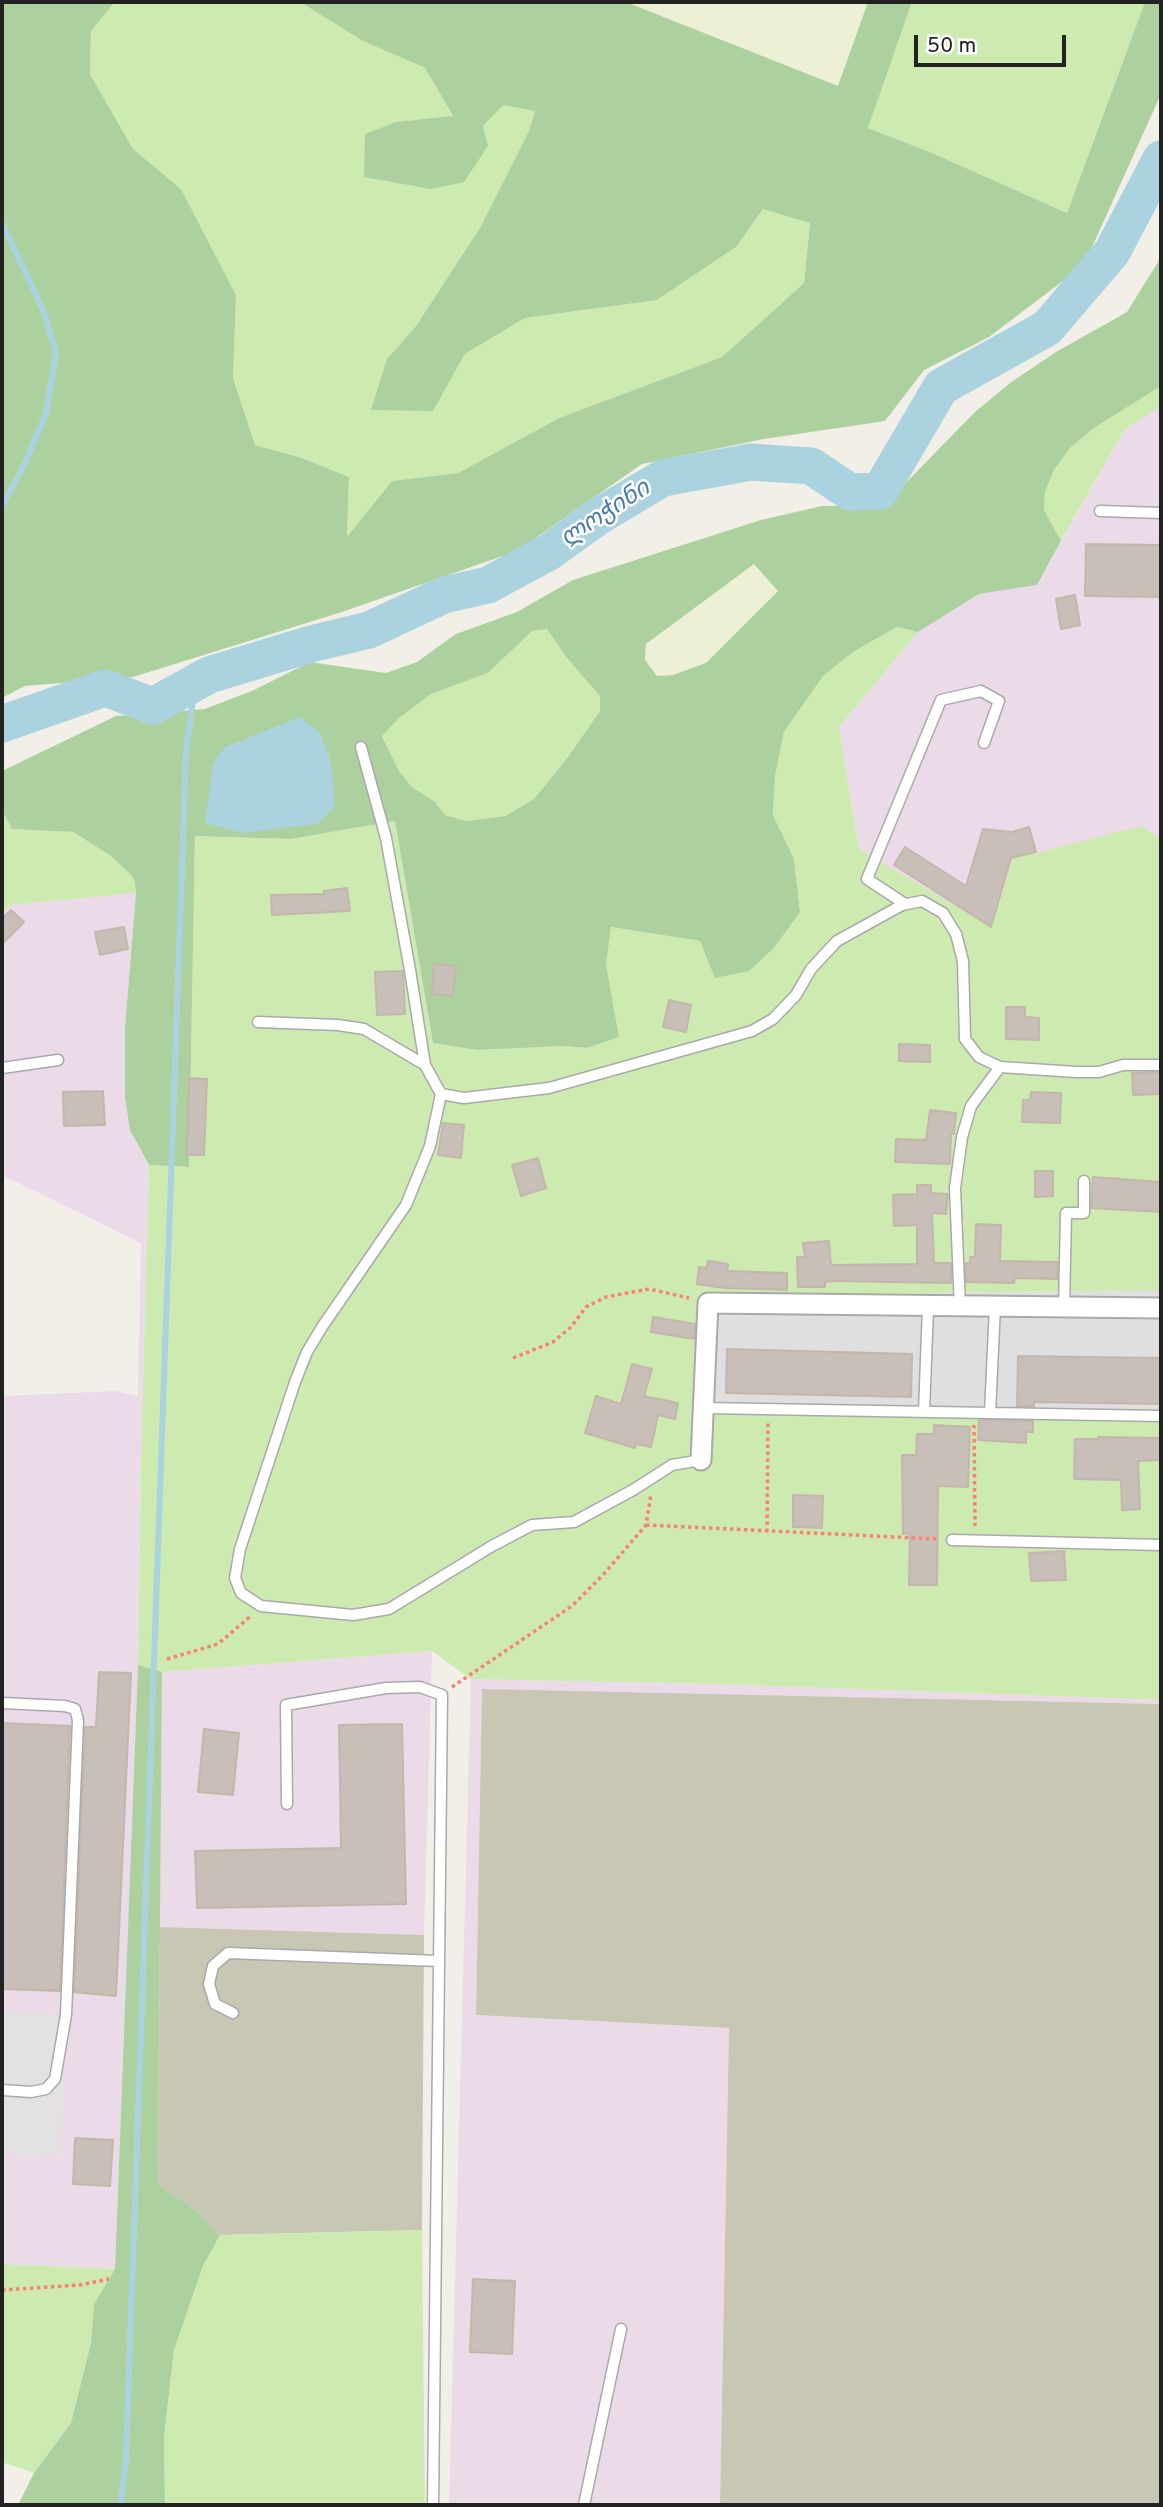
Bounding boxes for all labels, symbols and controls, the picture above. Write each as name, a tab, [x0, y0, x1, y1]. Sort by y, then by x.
scale bar	[918, 21, 1070, 65]
text: 50 m	[927, 33, 976, 60]
water label: ლოჭინი	[556, 475, 656, 555]

